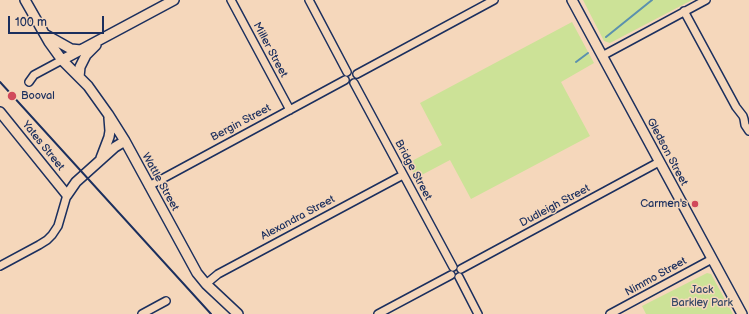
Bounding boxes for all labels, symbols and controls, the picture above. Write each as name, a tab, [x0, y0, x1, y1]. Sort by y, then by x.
scale bar	[10, 8, 106, 34]
text: 100 m	[15, 15, 47, 30]
street label: Miller Street	[250, 20, 290, 80]
place label: Booval	[21, 89, 55, 103]
marker: Booval	[6, 90, 18, 102]
street label: Bergin Street	[209, 102, 273, 144]
street label: Gledson Street	[644, 116, 690, 188]
street label: Yates Street	[19, 119, 67, 173]
street label: Bridge Street	[392, 138, 434, 202]
street label: Wattle Street	[139, 151, 181, 213]
street label: Dudleigh Street	[518, 182, 592, 230]
street label: Alexandra Street	[259, 193, 337, 243]
place label: Carmen's	[640, 197, 687, 211]
marker: Carmen's	[690, 199, 700, 209]
street label: Nimmo Street	[623, 255, 689, 299]
park label: Jack Barkley Park	[671, 283, 733, 309]

